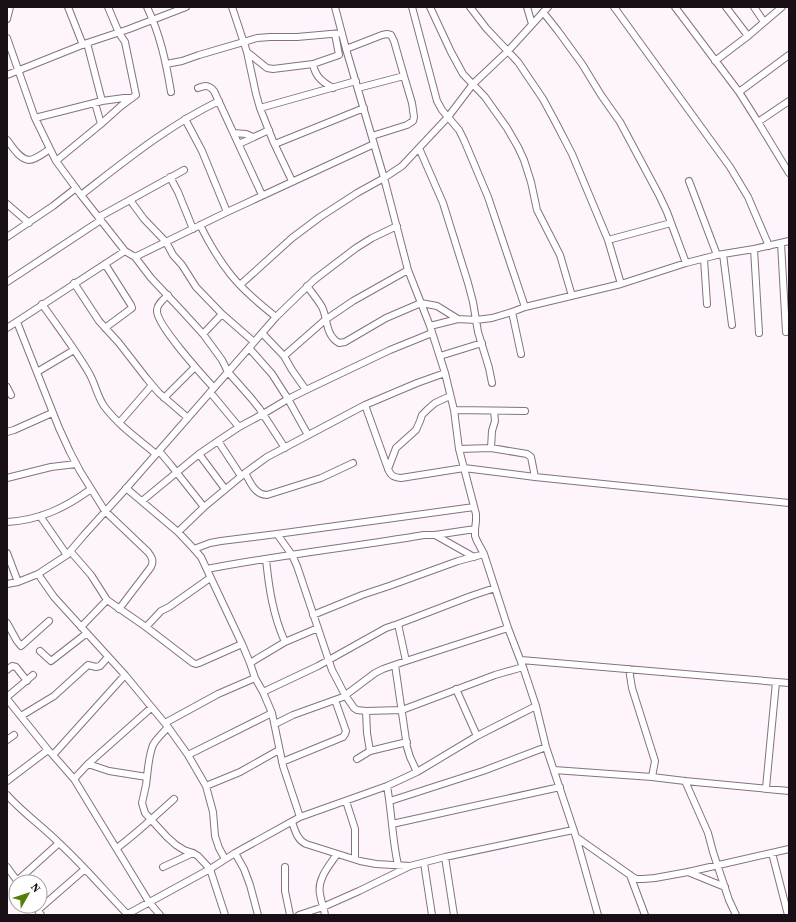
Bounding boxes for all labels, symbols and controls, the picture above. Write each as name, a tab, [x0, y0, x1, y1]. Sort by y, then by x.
north arrow	[8, 874, 48, 914]
text: N	[27, 880, 44, 896]

